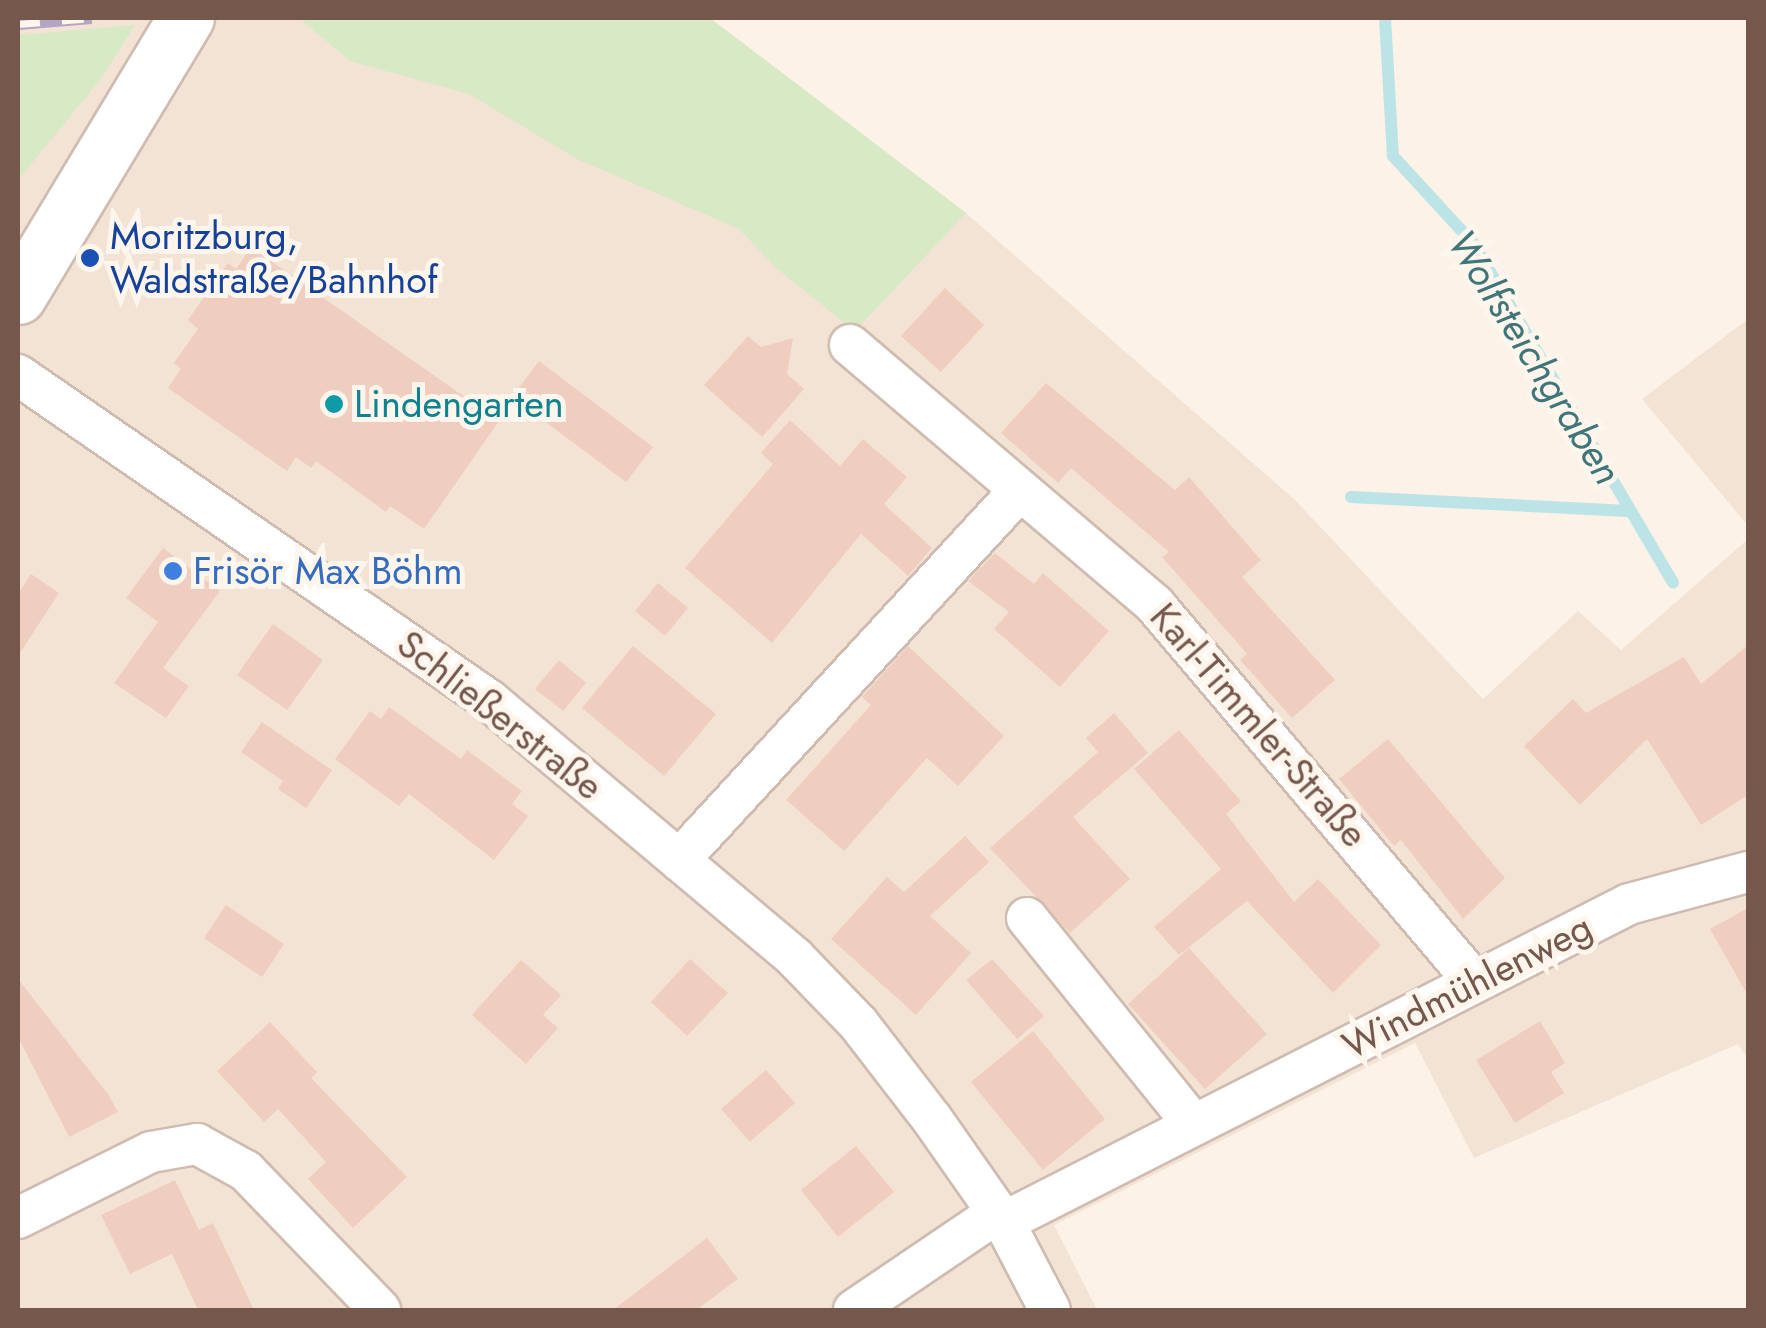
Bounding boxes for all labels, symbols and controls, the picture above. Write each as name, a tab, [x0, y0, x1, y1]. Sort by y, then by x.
place label: Moritzburg, Waldstraße/Bahnhof	[110, 213, 438, 302]
water label: Wolfsteichgraben	[1438, 221, 1632, 493]
marker: Moritzburg, Waldstraße/Bahnhof	[79, 247, 101, 269]
place label: Lindengarten	[354, 381, 564, 427]
marker: Lindengarten	[323, 393, 345, 415]
place label: Frisör Max Böhm	[193, 548, 463, 594]
marker: Frisör Max Böhm	[162, 560, 184, 582]
street label: Karl-Timmler-Straße	[1141, 594, 1377, 856]
street label: Schließerstraße	[388, 621, 612, 809]
street label: Windmühlenweg	[1335, 904, 1599, 1068]

